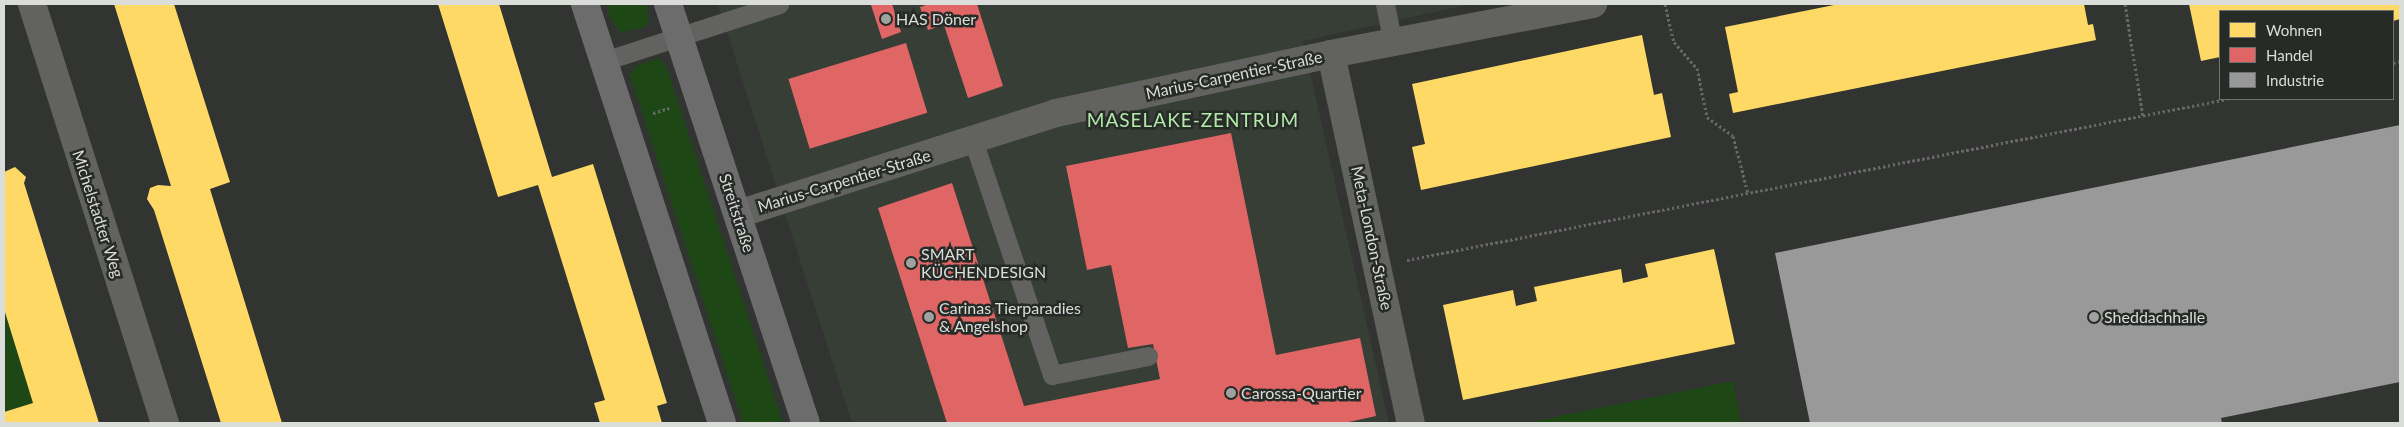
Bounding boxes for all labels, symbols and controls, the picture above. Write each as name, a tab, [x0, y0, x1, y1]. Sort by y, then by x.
place label: HAS Döner	[896, 9, 976, 29]
legend	[2219, 10, 2394, 100]
marker: HAS Döner	[880, 13, 892, 25]
text: Wohnen	[2266, 21, 2322, 39]
text: Handel	[2266, 46, 2313, 64]
street label: Marius-Carpentier-Straße	[1144, 47, 1324, 103]
text: Industrie	[2266, 71, 2324, 89]
district label: MASELAKE-ZENTRUM	[1085, 109, 1301, 131]
street label: Marius-Carpentier-Straße	[755, 146, 933, 216]
street label: Michelstadter Weg	[68, 148, 128, 280]
street label: Meta-London-Straße	[1347, 164, 1397, 312]
street label: Streitstraße	[715, 171, 759, 255]
place label: SMART KÜCHENDESIGN	[921, 244, 1046, 282]
marker: SMART KÜCHENDESIGN	[905, 257, 917, 269]
place label: Carinas Tierparadies & Angelshop	[939, 298, 1081, 336]
place label: Sheddachhalle	[2104, 307, 2205, 327]
marker: Carinas Tierparadies & Angelshop	[923, 311, 935, 323]
marker: Sheddachhalle	[2088, 311, 2100, 323]
place label: Carossa-Quartier	[1241, 383, 1361, 403]
marker: Carossa-Quartier	[1225, 387, 1237, 399]

